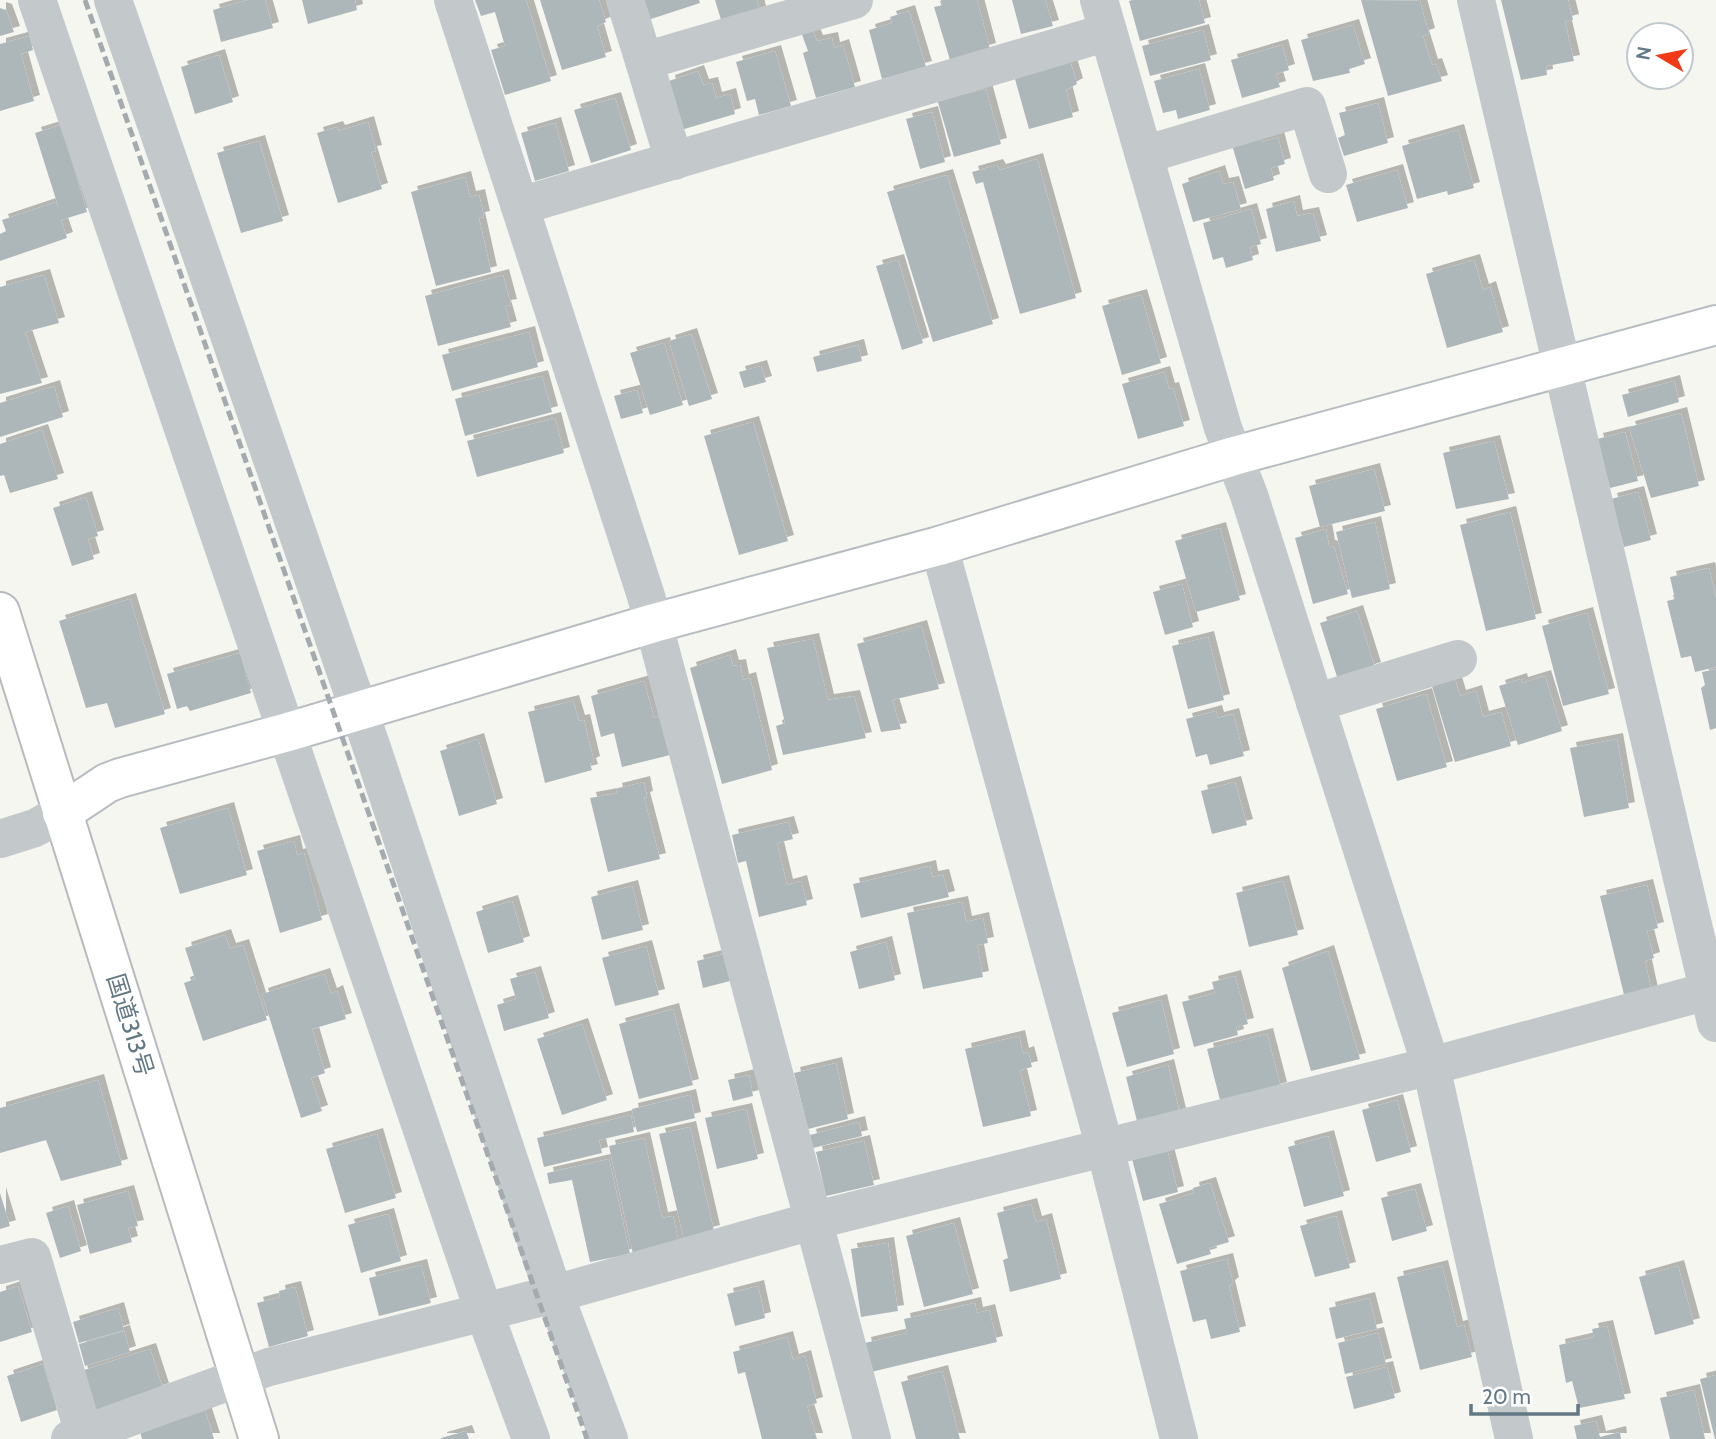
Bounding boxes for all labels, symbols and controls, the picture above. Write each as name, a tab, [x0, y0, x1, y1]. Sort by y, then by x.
north arrow	[1625, 21, 1695, 91]
text: N	[1631, 45, 1656, 62]
street label: 国道313号	[101, 970, 160, 1080]
scale bar	[1471, 1372, 1578, 1416]
text: 20 m	[1482, 1384, 1531, 1409]

